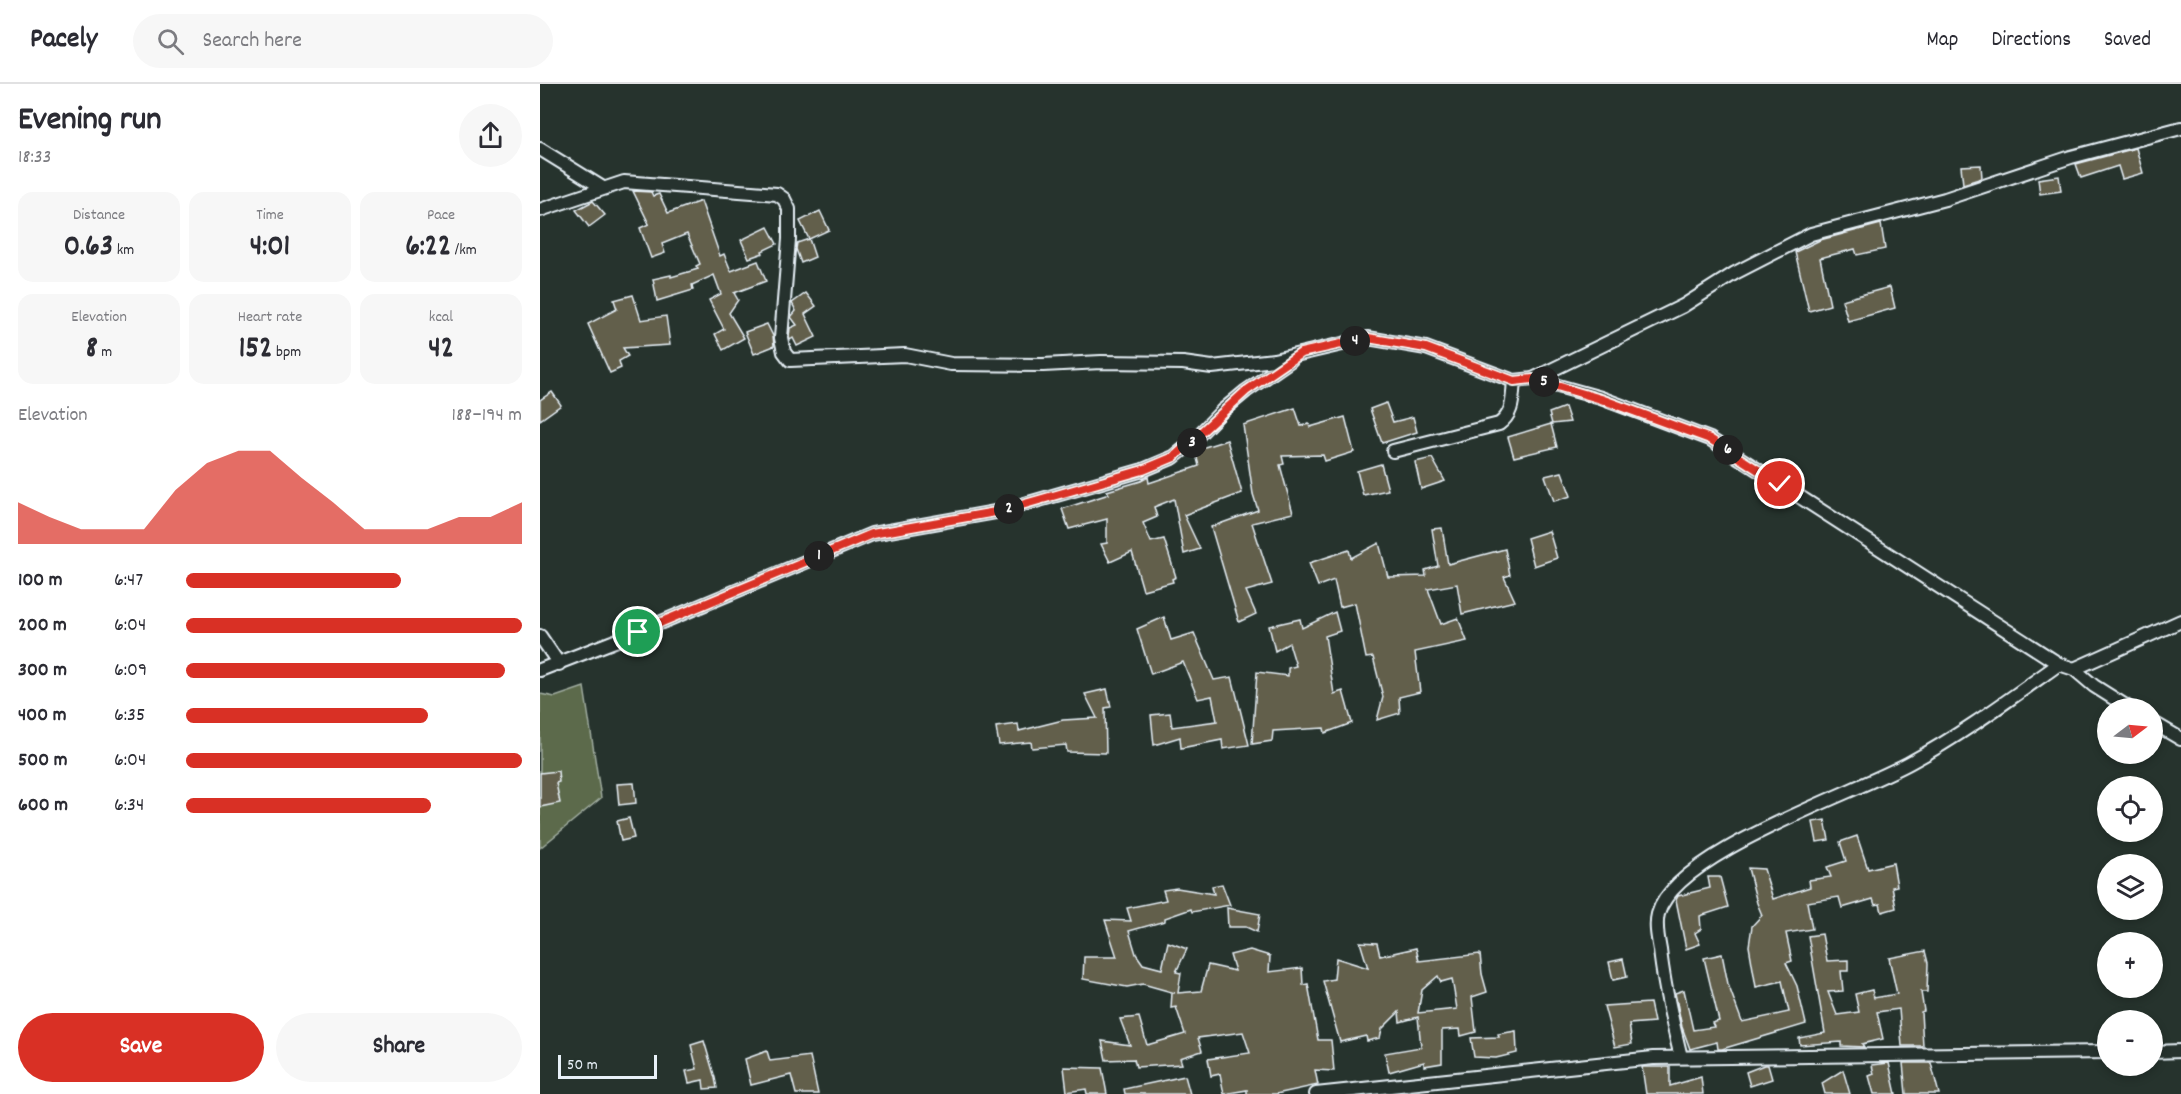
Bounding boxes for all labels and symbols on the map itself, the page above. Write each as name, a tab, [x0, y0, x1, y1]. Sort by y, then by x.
pin: 4	[1340, 326, 1370, 356]
pin: 5	[1529, 367, 1559, 397]
pin: 3	[1177, 428, 1207, 458]
pin: 6	[1713, 435, 1743, 465]
pin	[1754, 458, 1805, 509]
pin: 2	[994, 494, 1024, 524]
pin: 1	[804, 541, 834, 571]
pin	[612, 606, 663, 657]
north arrow	[2097, 698, 2163, 764]
scale bar	[558, 1052, 657, 1080]

